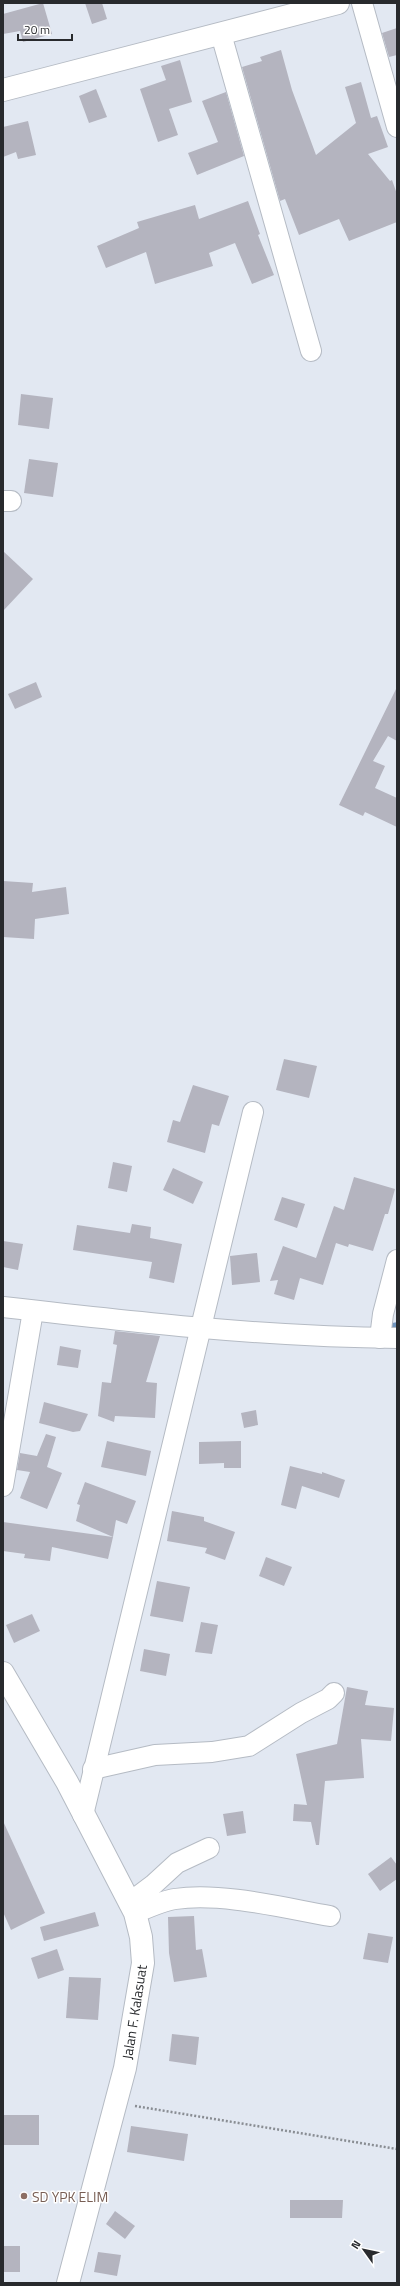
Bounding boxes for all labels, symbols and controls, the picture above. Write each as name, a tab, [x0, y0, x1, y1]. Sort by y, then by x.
scale bar	[18, 16, 72, 42]
text: 20 m	[24, 20, 50, 39]
street label: Jalan F. Kalasuat	[116, 1963, 152, 2061]
place label: SD YPK ELIM	[32, 2186, 108, 2207]
marker: SD YPK ELIM	[19, 2191, 29, 2201]
north arrow	[344, 2230, 384, 2270]
text: N	[347, 2237, 364, 2252]

